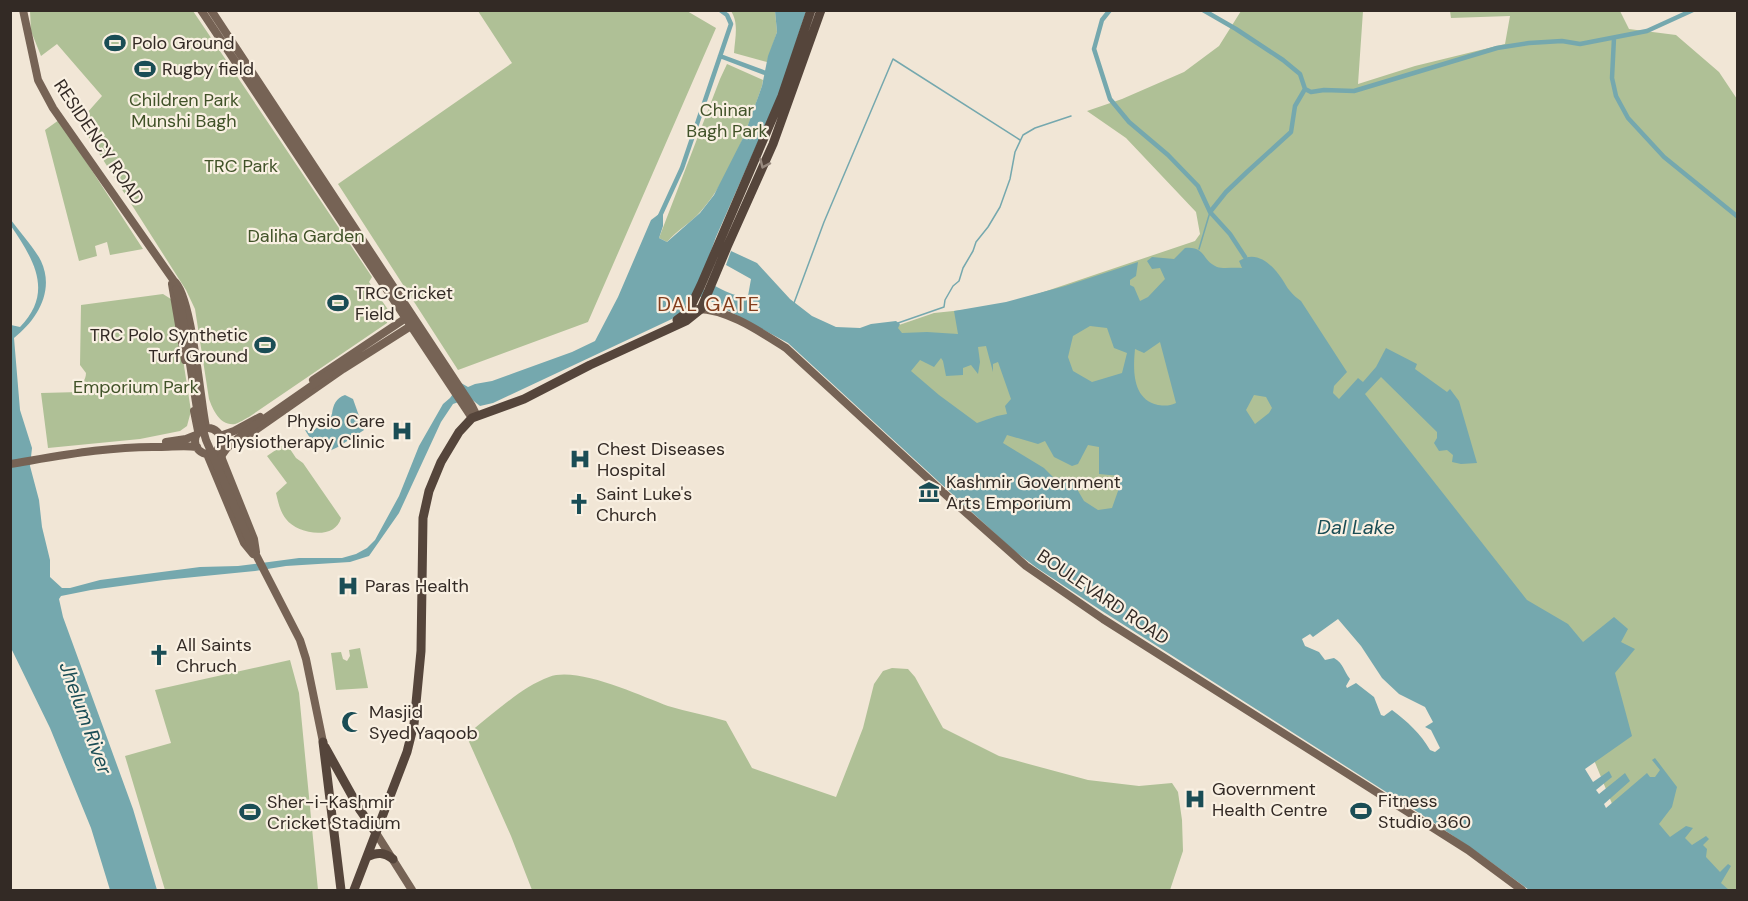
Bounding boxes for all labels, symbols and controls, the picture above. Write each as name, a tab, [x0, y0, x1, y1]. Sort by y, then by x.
sports icon: Polo Ground	[103, 31, 127, 55]
place label: Polo Ground	[132, 31, 235, 55]
sports icon: Rugby field	[133, 57, 157, 81]
place label: Rugby field	[162, 57, 254, 81]
street label: RESIDENCY ROAD	[48, 75, 150, 209]
park label: Children Park Munshi Bagh	[129, 88, 239, 133]
park label: Chinar Bagh Park	[686, 98, 768, 143]
park label: TRC Park	[204, 154, 278, 178]
one-way arrow	[759, 157, 771, 168]
park label: Daliha Garden	[247, 224, 365, 248]
place label: TRC Cricket Field	[355, 281, 453, 326]
sports icon: TRC Cricket Field	[326, 291, 350, 315]
district label: DAL GATE	[657, 291, 761, 317]
place label: TRC Polo Synthetic Turf Ground	[90, 323, 248, 368]
sports icon: TRC Polo Synthetic Turf Ground	[253, 333, 277, 357]
park label: Emporium Park	[73, 375, 199, 399]
place label: Physio Care Physiotherapy Clinic	[216, 409, 385, 454]
hospital icon: Physio Care Physiotherapy Clinic	[390, 419, 414, 443]
place label: Chest Diseases Hospital	[597, 437, 725, 482]
hospital icon: Chest Diseases Hospital	[568, 447, 592, 471]
place label: Kashmir Government Arts Emporium	[946, 470, 1121, 515]
museum icon: Kashmir Government Arts Emporium	[917, 480, 941, 504]
place label: Saint Luke's Church	[596, 482, 692, 527]
church icon: Saint Luke's Church	[567, 492, 591, 516]
water label: Dal Lake	[1317, 514, 1395, 540]
street label: BOULEVARD ROAD	[1032, 544, 1174, 650]
hospital icon: Paras Health	[336, 574, 360, 598]
place label: Paras Health	[365, 574, 469, 598]
place label: All Saints Chruch	[176, 633, 252, 678]
church icon: All Saints Chruch	[147, 643, 171, 667]
water label: Jhelum River	[54, 658, 119, 778]
place label: Masjid Syed Yaqoob	[369, 700, 478, 745]
mosque icon: Masjid Syed Yaqoob	[340, 710, 364, 734]
place label: Government Health Centre	[1212, 777, 1328, 822]
hospital icon: Government Health Centre	[1183, 787, 1207, 811]
place label: Fitness Studio 360	[1378, 789, 1471, 834]
place label: Sher-i-Kashmir Cricket Stadium	[267, 790, 401, 835]
sports icon: Fitness Studio 360	[1349, 799, 1373, 823]
sports icon: Sher-i-Kashmir Cricket Stadium	[238, 800, 262, 824]

